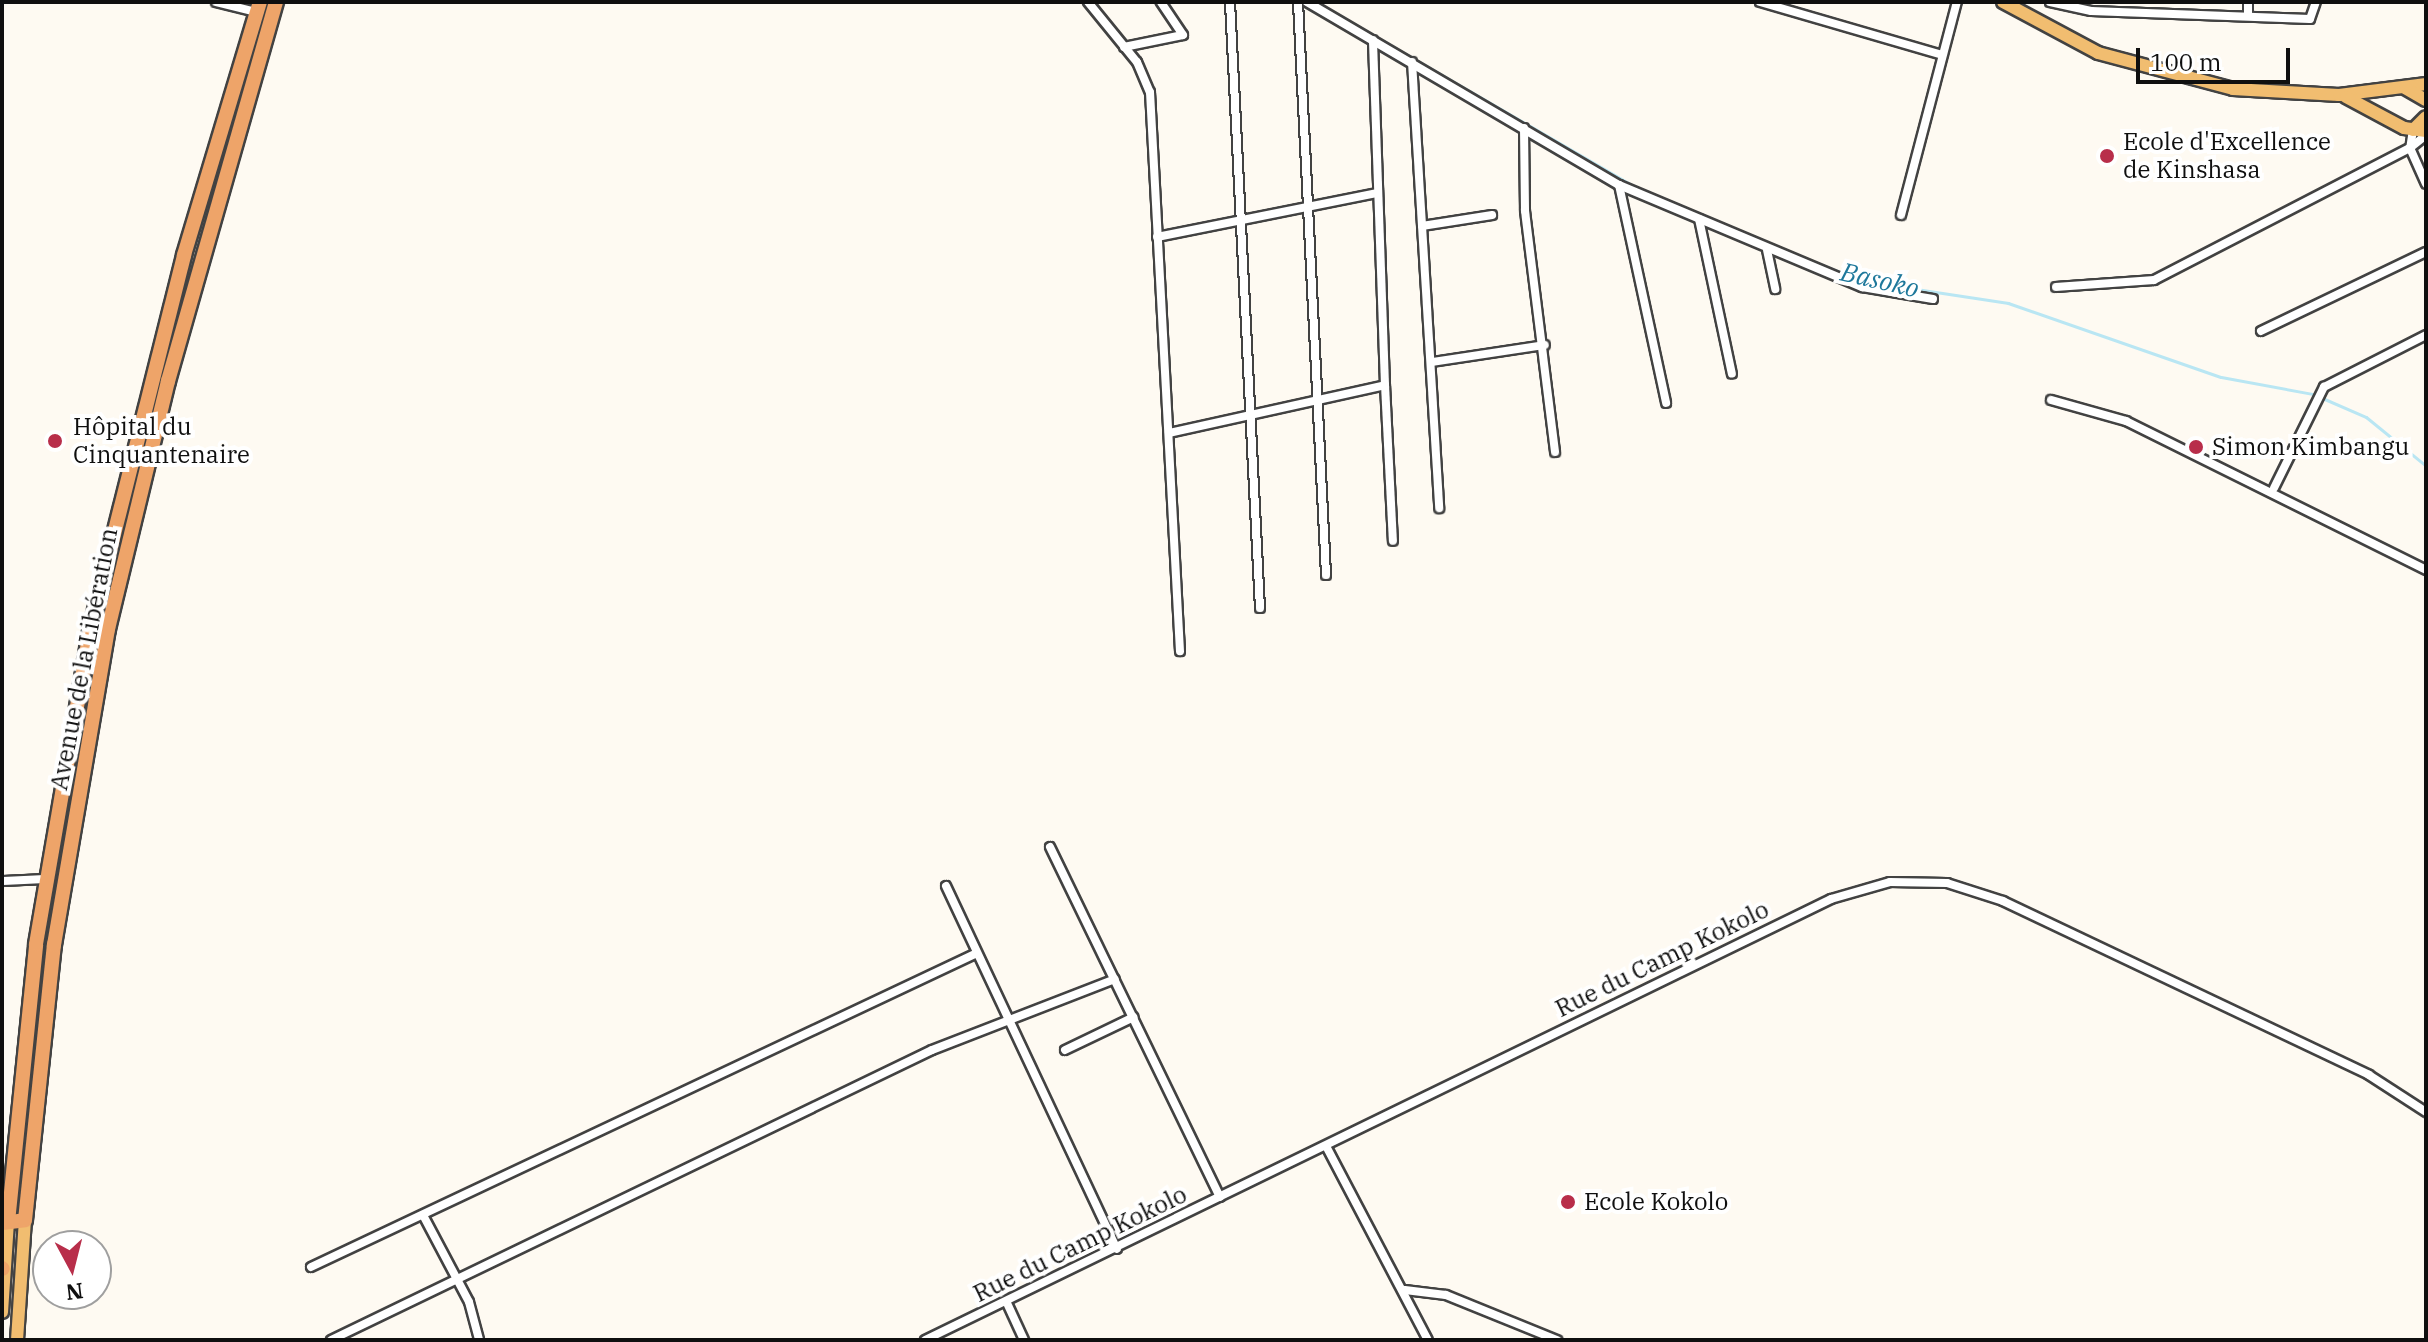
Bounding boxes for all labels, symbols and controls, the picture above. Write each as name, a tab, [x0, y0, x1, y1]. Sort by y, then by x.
scale bar	[2140, 32, 2294, 82]
text: 100 m	[2150, 46, 2222, 78]
place label: Ecole d'Excellence de Kinshasa	[2123, 128, 2331, 184]
marker: Ecole d'Excellence de Kinshasa	[2098, 147, 2116, 165]
water label: Basoko	[1838, 256, 1922, 304]
place label: Hôpital du Cinquantenaire	[73, 413, 250, 469]
marker: Hôpital du Cinquantenaire	[44, 430, 66, 452]
place label: Simon Kimbangu	[2212, 433, 2409, 461]
marker: Simon Kimbangu	[2187, 438, 2205, 456]
street label: Avenue de la Libération	[44, 525, 124, 793]
street label: Rue du Camp Kokolo	[1551, 895, 1773, 1023]
street label: Rue du Camp Kokolo	[969, 1180, 1191, 1308]
place label: Ecole Kokolo	[1584, 1188, 1728, 1216]
marker: Ecole Kokolo	[1559, 1193, 1577, 1211]
north arrow	[32, 1230, 112, 1310]
text: N	[64, 1277, 85, 1308]

